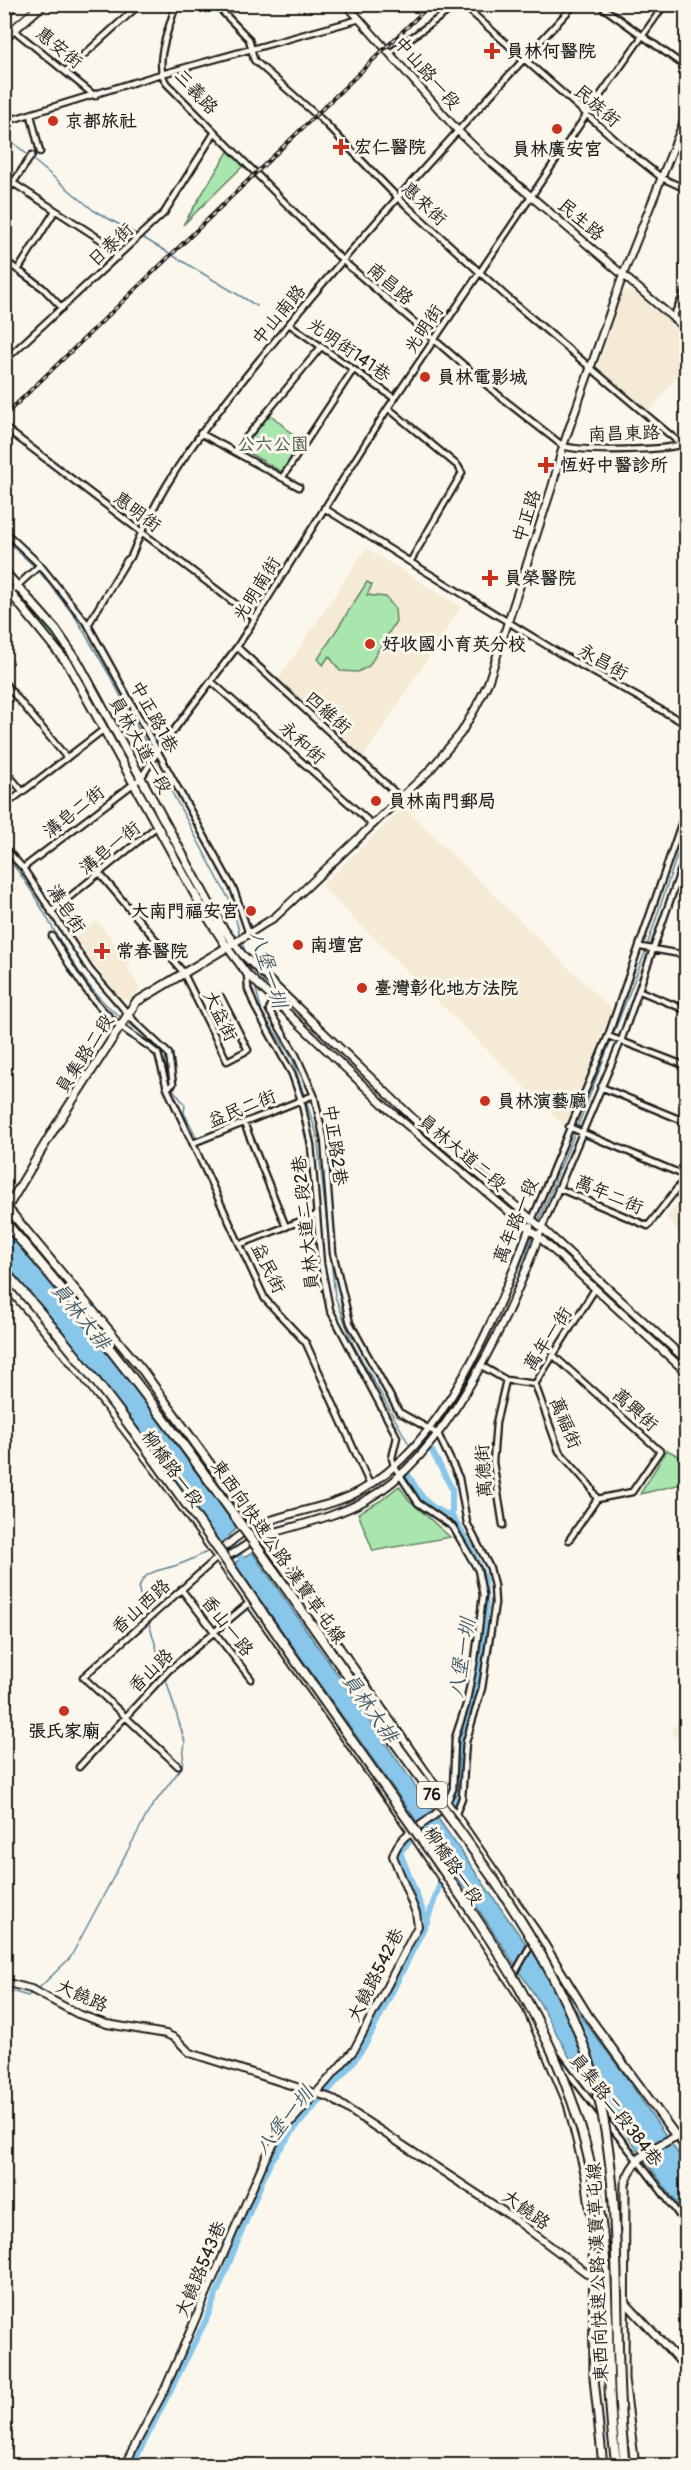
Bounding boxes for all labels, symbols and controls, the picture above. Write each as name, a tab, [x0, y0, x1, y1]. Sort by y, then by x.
street label: 惠安街	[31, 22, 87, 74]
street label: 中山路一段	[389, 31, 465, 115]
place label: 員林何醫院	[506, 40, 596, 63]
marker: 員林何醫院	[483, 42, 501, 60]
street label: 三義路	[169, 64, 223, 120]
street label: 民族街	[569, 80, 625, 132]
place label: 京都旅社	[65, 110, 137, 133]
marker: 京都旅社	[46, 114, 60, 128]
marker: 員林廣安宮	[550, 122, 564, 136]
place label: 宏仁醫院	[354, 136, 426, 159]
marker: 宏仁醫院	[332, 138, 350, 156]
place label: 員林廣安宮	[512, 138, 602, 161]
street label: 惠來街	[396, 177, 452, 231]
street label: 民生路	[553, 194, 609, 246]
street label: 日泰街	[83, 218, 139, 272]
street label: 南昌路	[362, 258, 418, 310]
street label: 中山南路	[247, 280, 311, 350]
street label: 光明街	[399, 300, 449, 358]
street label: 光明街141巷	[303, 313, 395, 387]
place label: 員林電影城	[437, 366, 527, 389]
marker: 員林電影城	[418, 370, 432, 384]
street label: 南昌東路	[588, 421, 660, 447]
park label: 公六公園	[237, 433, 309, 456]
place label: 恆好中醫診所	[560, 454, 668, 477]
marker: 恆好中醫診所	[537, 456, 555, 474]
street label: 惠明街	[109, 487, 165, 537]
street label: 中正路	[508, 487, 546, 545]
street label: 光明南街	[228, 552, 286, 626]
place label: 員榮醫院	[504, 567, 576, 590]
marker: 員榮醫院	[481, 569, 499, 587]
place label: 好收國小育英分校	[382, 633, 526, 656]
marker: 好收國小育英分校	[363, 637, 377, 651]
street label: 永昌街	[574, 639, 632, 685]
street label: 中正路1巷	[125, 677, 183, 757]
street label: 四維街	[300, 686, 356, 740]
street label: 員林大道一段	[104, 692, 176, 798]
street label: 永和街	[274, 716, 330, 770]
street label: 溝皂二街	[39, 781, 109, 843]
place label: 員林南門郵局	[388, 790, 496, 813]
marker: 員林南門郵局	[369, 794, 383, 808]
street label: 溝皂一街	[75, 816, 145, 880]
street label: 溝皂街	[42, 880, 90, 938]
place label: 大南門福安宮	[131, 900, 239, 923]
marker: 大南門福安宮	[244, 904, 258, 918]
water label: 八堡一圳	[244, 927, 293, 1013]
place label: 南壇宮	[310, 934, 364, 957]
marker: 南壇宮	[291, 938, 305, 952]
place label: 常春醫院	[116, 940, 188, 963]
marker: 常春醫院	[93, 942, 111, 960]
place label: 臺灣彰化地方法院	[374, 977, 518, 1000]
marker: 臺灣彰化地方法院	[355, 981, 369, 995]
street label: 大益街	[198, 987, 242, 1045]
street label: 員集路二段	[51, 1010, 119, 1098]
street label: 益民二街	[204, 1085, 280, 1133]
place label: 員林演藝廳	[497, 1090, 587, 1113]
marker: 員林演藝廳	[478, 1094, 492, 1108]
street label: 中正路2巷	[318, 1103, 352, 1187]
street label: 員林大道二段	[413, 1109, 511, 1197]
street label: 員林大道二段2巷	[287, 1154, 325, 1292]
street label: 萬年二街	[571, 1170, 647, 1220]
street label: 萬年路一段	[488, 1175, 544, 1267]
street label: 益民街	[246, 1239, 290, 1297]
water label: 員林大排	[46, 1277, 117, 1357]
street label: 萬年一街	[519, 1303, 577, 1375]
street label: 萬興街	[607, 1383, 663, 1437]
street label: 萬福街	[544, 1394, 586, 1452]
street label: 柳橋路一段	[136, 1426, 208, 1512]
street label: 萬德街	[471, 1443, 497, 1499]
street label: 東西向快速公路 漢寶草屯線	[206, 1455, 350, 1649]
street label: 香山西路	[107, 1574, 175, 1640]
street label: 香山一路	[196, 1591, 258, 1661]
water label: 八堡一圳	[443, 1615, 481, 1699]
street label: 香山路	[124, 1644, 178, 1698]
water label: 員林大排	[337, 1668, 404, 1750]
marker: 張氏家廟	[57, 1704, 71, 1718]
place label: 張氏家廟	[28, 1720, 100, 1743]
road number: 76	[417, 1782, 447, 1808]
street label: 柳橋路一段	[418, 1822, 488, 1910]
street label: 大饒路542巷	[343, 1924, 409, 2026]
street label: 大饒路	[53, 1975, 111, 2017]
street label: 員集路二段384巷	[565, 2049, 667, 2171]
water label: 八堡一圳	[250, 2080, 320, 2160]
street label: 東西向快速公路 漢寶草屯線	[583, 2162, 613, 2382]
street label: 大饒路	[497, 2185, 555, 2235]
street label: 大饒路543巷	[170, 2217, 232, 2321]

